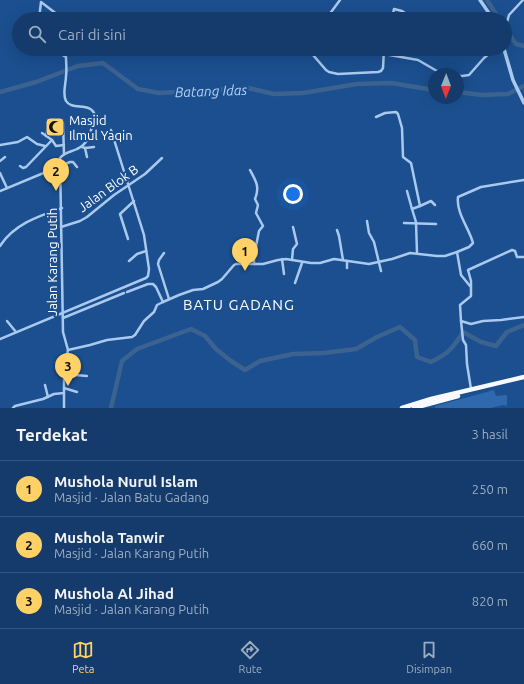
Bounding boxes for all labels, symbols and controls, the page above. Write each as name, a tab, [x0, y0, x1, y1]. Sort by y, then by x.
search box	[12, 12, 512, 56]
icon: search	[26, 23, 48, 45]
text: Cari di sini	[58, 26, 126, 43]
north arrow	[428, 68, 464, 104]
water label: Batang Idas	[174, 82, 248, 100]
place label: Masjid Ilmul Yaqin	[69, 113, 133, 142]
mosque icon: Masjid Ilmul Yaqin	[44, 116, 66, 138]
pin: 2	[43, 158, 69, 191]
street label: Jalan Blok B	[75, 162, 141, 214]
your location	[283, 184, 303, 204]
street label: Jalan Karang Putih	[45, 208, 59, 316]
pin: 1	[232, 238, 258, 271]
district label: BATU GADANG	[183, 296, 295, 313]
pin: 3	[55, 353, 81, 386]
text: Terdekat	[16, 425, 88, 444]
text: 3 hasil	[471, 427, 508, 441]
text: Mushola Nurul Islam	[54, 473, 198, 490]
text: 1	[25, 482, 33, 496]
text: 250 m	[472, 482, 508, 496]
text: Masjid · Jalan Batu Gadang	[54, 490, 209, 504]
text: Mushola Tanwir	[54, 529, 164, 546]
text: 2	[25, 538, 33, 552]
text: 660 m	[472, 538, 508, 552]
text: Masjid · Jalan Karang Putih	[54, 546, 209, 560]
text: Mushola Al Jihad	[54, 585, 174, 602]
text: 3	[25, 594, 33, 608]
text: 820 m	[472, 594, 508, 608]
text: Masjid · Jalan Karang Putih	[54, 602, 209, 616]
tab: Peta	[72, 639, 94, 675]
tab: Rute	[239, 639, 262, 675]
tab: Disimpan	[406, 639, 452, 675]

